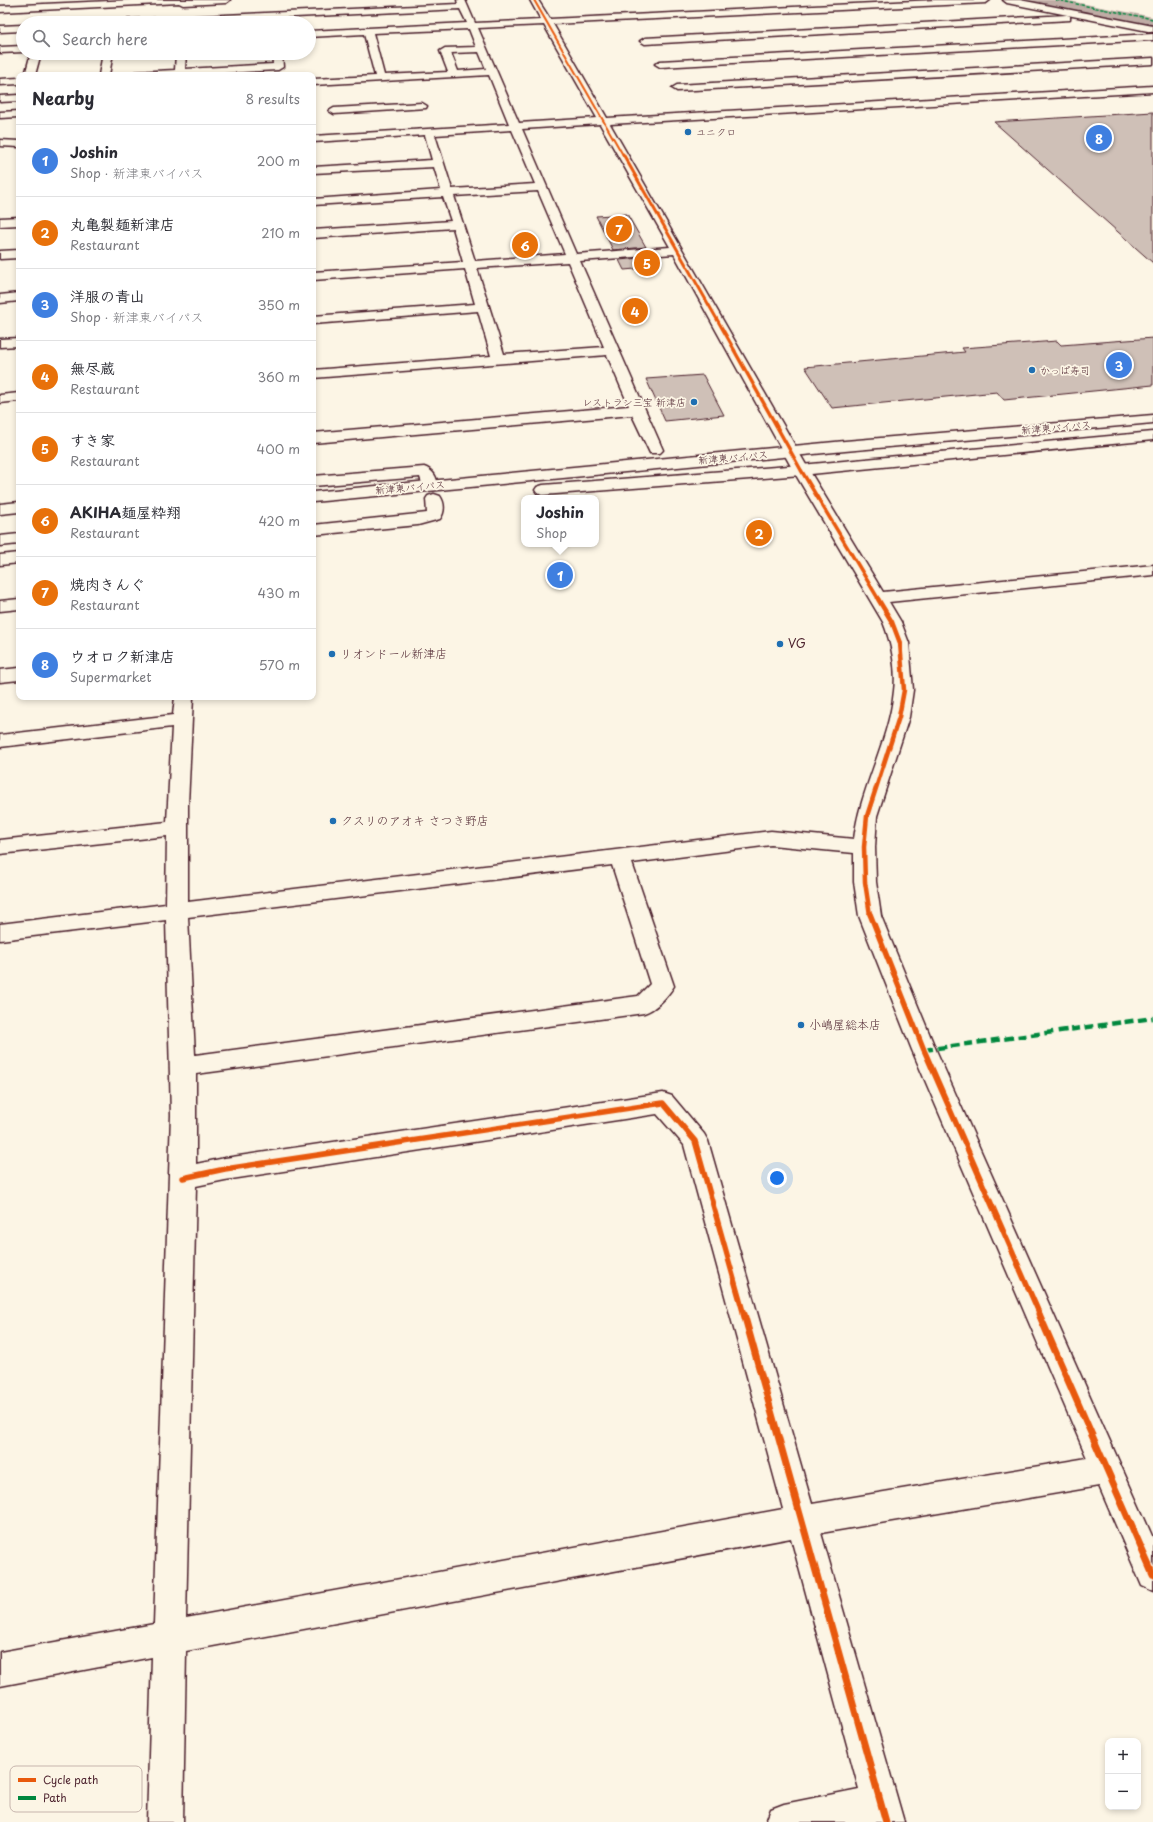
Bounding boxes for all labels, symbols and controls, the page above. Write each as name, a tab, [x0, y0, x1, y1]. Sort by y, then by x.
search box	[16, 16, 316, 60]
icon: search	[30, 27, 52, 49]
text: Search here	[62, 27, 148, 50]
text: Nearby	[32, 85, 94, 111]
text: 8 results	[246, 89, 300, 108]
pin: 8	[1086, 123, 1112, 153]
place label: ユニクロ	[696, 124, 736, 139]
marker: ユニクロ	[683, 127, 693, 137]
text: Joshin	[70, 140, 118, 163]
text: 1	[42, 151, 48, 170]
text: 200 m	[257, 151, 300, 170]
text: Shop · 新津東バイパス	[70, 163, 203, 182]
text: 丸亀製麺新津店	[70, 212, 175, 235]
pin: 7	[606, 214, 632, 244]
text: 2	[40, 223, 50, 242]
text: 210 m	[261, 223, 300, 242]
pin: 6	[512, 230, 538, 260]
text: Restaurant	[70, 235, 140, 254]
pin: 5	[634, 248, 660, 278]
text: 洋服の青山	[70, 284, 145, 307]
text: 3	[41, 295, 49, 314]
text: 350 m	[258, 295, 300, 314]
pin: 4	[622, 296, 648, 326]
text: Shop · 新津東バイパス	[70, 307, 203, 326]
pin: 3	[1106, 350, 1132, 380]
text: 無尽蔵	[70, 356, 115, 379]
place label: かっぱ寿司	[1040, 362, 1090, 377]
marker: かっぱ寿司	[1027, 365, 1037, 375]
text: 4	[41, 367, 49, 386]
text: 360 m	[257, 367, 300, 386]
text: Restaurant	[70, 379, 140, 398]
place label: レストラン三宝 新津店	[582, 394, 686, 409]
marker: レストラン三宝 新津店	[689, 397, 699, 407]
street label: 新津東バイパス	[1021, 416, 1091, 437]
text: すき家	[70, 428, 115, 451]
text: 5	[41, 439, 49, 458]
text: 400 m	[257, 439, 300, 458]
street label: 新津東バイパス	[698, 446, 768, 467]
text: Restaurant	[70, 451, 140, 470]
street label: 新津東バイパス	[375, 476, 445, 497]
popup	[521, 495, 599, 547]
text: AKIHA麺屋粋翔	[70, 500, 181, 523]
text: Joshin	[536, 500, 584, 523]
text: 6	[40, 511, 50, 530]
text: 420 m	[258, 511, 300, 530]
pin: 2	[746, 518, 772, 548]
text: Restaurant	[70, 523, 140, 542]
text: Shop	[536, 523, 567, 542]
pin: 1	[547, 560, 573, 590]
text: 焼肉きんぐ	[70, 572, 145, 595]
text: 7	[41, 583, 49, 602]
text: 430 m	[258, 583, 300, 602]
text: Restaurant	[70, 595, 140, 614]
place label: VG	[788, 634, 806, 652]
marker: VG	[775, 639, 785, 649]
text: ウオロク新津店	[70, 644, 175, 667]
place label: リオンドール新津店	[340, 644, 447, 662]
marker: リオンドール新津店	[327, 649, 337, 659]
text: 8	[41, 655, 49, 674]
text: 570 m	[259, 655, 300, 674]
text: Supermarket	[70, 667, 152, 686]
place label: クスリのアオキ さつき野店	[341, 811, 489, 829]
marker: クスリのアオキ さつき野店	[328, 816, 338, 826]
place label: 小嶋屋総本店	[809, 1015, 881, 1033]
marker: 小嶋屋総本店	[796, 1020, 806, 1030]
your location	[767, 1168, 787, 1188]
map controls	[1105, 1738, 1141, 1810]
button: +	[1105, 1738, 1141, 1774]
legend	[10, 1766, 142, 1812]
text: Cycle path	[43, 1771, 98, 1788]
button: −	[1105, 1774, 1141, 1810]
text: Path	[43, 1789, 67, 1806]

